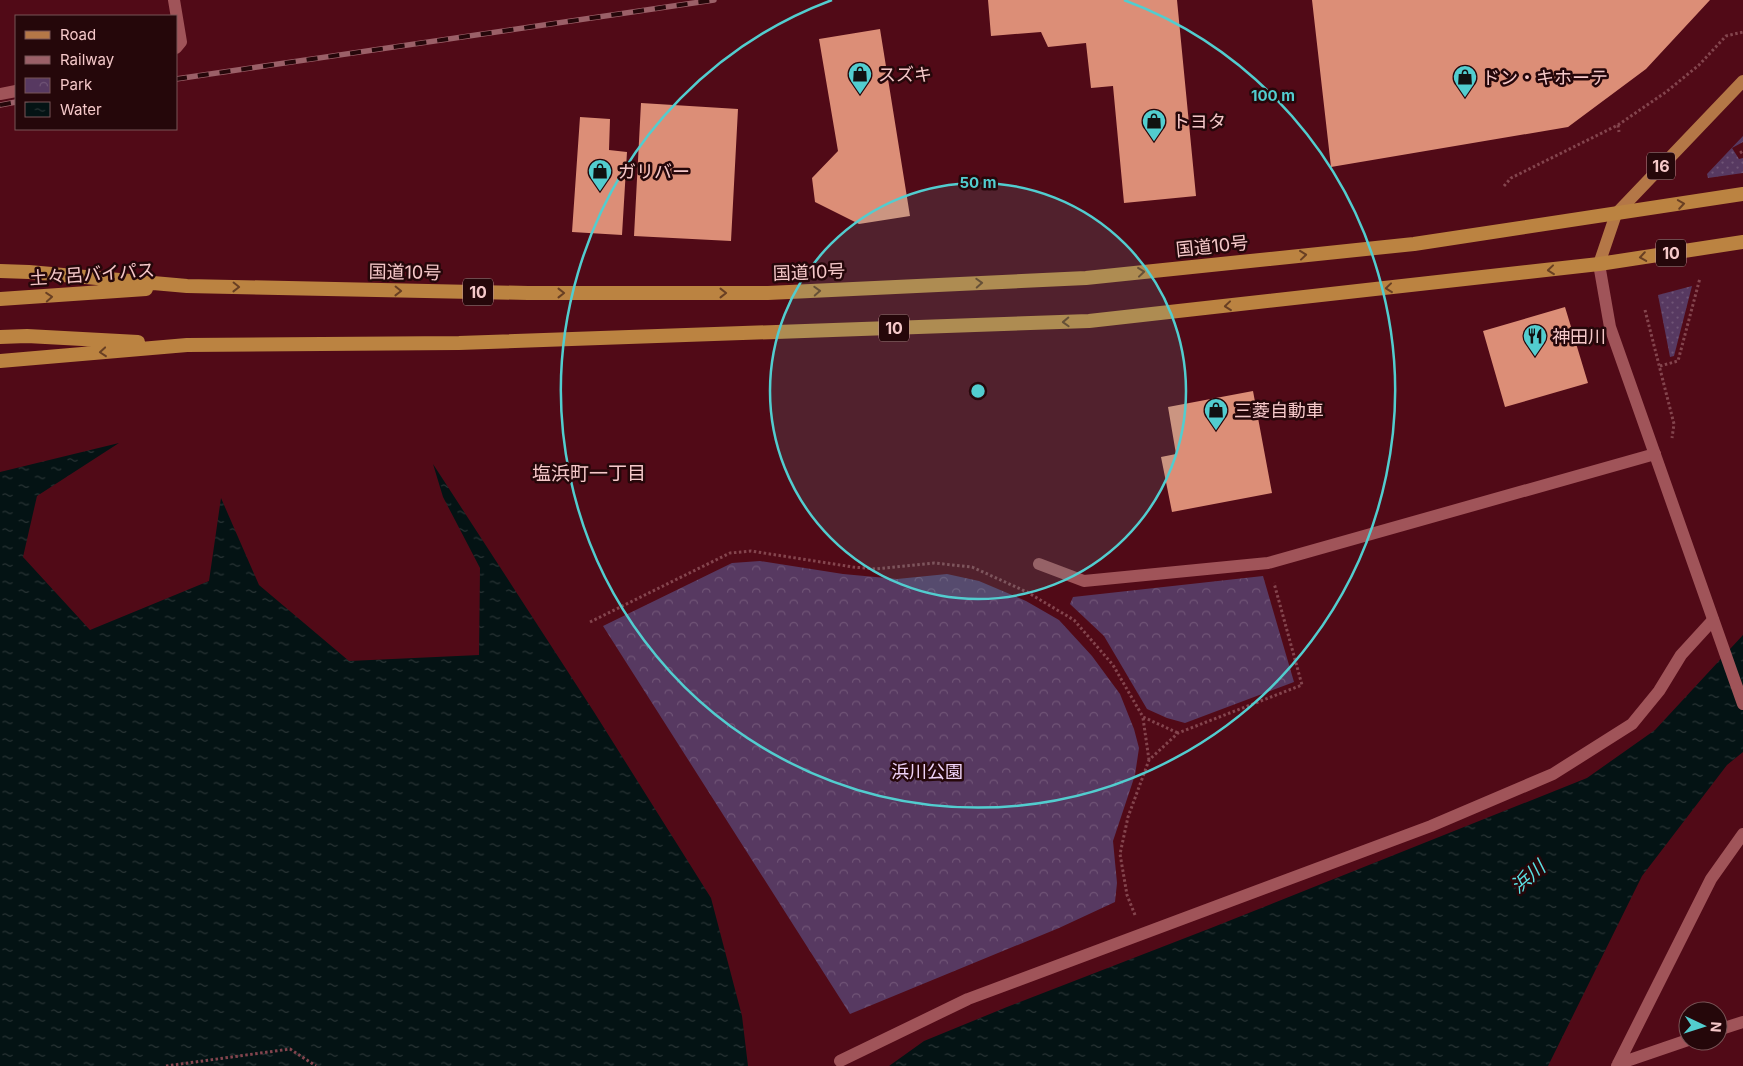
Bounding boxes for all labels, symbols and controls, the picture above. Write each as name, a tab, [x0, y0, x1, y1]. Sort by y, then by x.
legend	[15, 15, 178, 130]
text: Road	[60, 25, 96, 44]
text: Railway	[60, 50, 115, 69]
shop icon: スズキ	[847, 61, 873, 95]
place label: スズキ	[878, 64, 932, 85]
shop icon: ドン・キホーテ	[1452, 64, 1478, 98]
place label: ドン・キホーテ	[1482, 67, 1608, 88]
text: Park	[60, 75, 93, 94]
text: 100 m	[1251, 86, 1295, 105]
text: Water	[60, 100, 102, 119]
shop icon: トヨタ	[1141, 108, 1167, 142]
place label: トヨタ	[1172, 111, 1226, 132]
road number: 16	[1647, 153, 1675, 180]
shop icon: ガリバー	[587, 158, 613, 192]
place label: ガリバー	[618, 161, 690, 182]
text: 50 m	[960, 173, 996, 192]
one-way arrow	[1677, 199, 1686, 209]
street label: 国道10号	[1175, 232, 1249, 260]
road number: 10	[1656, 240, 1686, 266]
one-way arrow	[1299, 250, 1307, 261]
one-way arrow	[1639, 252, 1647, 262]
street label: 土々呂バイパス	[29, 259, 155, 289]
street label: 国道10号	[772, 260, 846, 284]
street label: 国道10号	[368, 261, 442, 283]
one-way arrow	[1546, 264, 1554, 275]
one-way arrow	[1138, 267, 1146, 278]
road number: 10	[463, 278, 493, 306]
one-way arrow	[975, 278, 983, 289]
one-way arrow	[232, 282, 240, 292]
one-way arrow	[1385, 282, 1393, 293]
one-way arrow	[394, 285, 402, 296]
one-way arrow	[814, 286, 821, 296]
one-way arrow	[557, 288, 565, 298]
one-way arrow	[720, 288, 727, 298]
one-way arrow	[45, 291, 53, 302]
one-way arrow	[1223, 300, 1231, 311]
road number: 10	[879, 314, 909, 342]
one-way arrow	[1062, 317, 1070, 327]
restaurant icon: 神田川	[1522, 323, 1548, 357]
place label: 神田川	[1552, 326, 1606, 347]
one-way arrow	[99, 347, 107, 358]
centre of rings	[969, 382, 987, 400]
shop icon: 三菱自動車	[1203, 397, 1229, 431]
place label: 三菱自動車	[1234, 400, 1324, 421]
district label: 塩浜町一丁目	[532, 462, 646, 485]
park label: 浜川公園	[891, 761, 963, 782]
water label: 浜川	[1506, 855, 1551, 898]
north arrow	[1678, 1001, 1728, 1051]
text: N	[1708, 1021, 1725, 1033]

